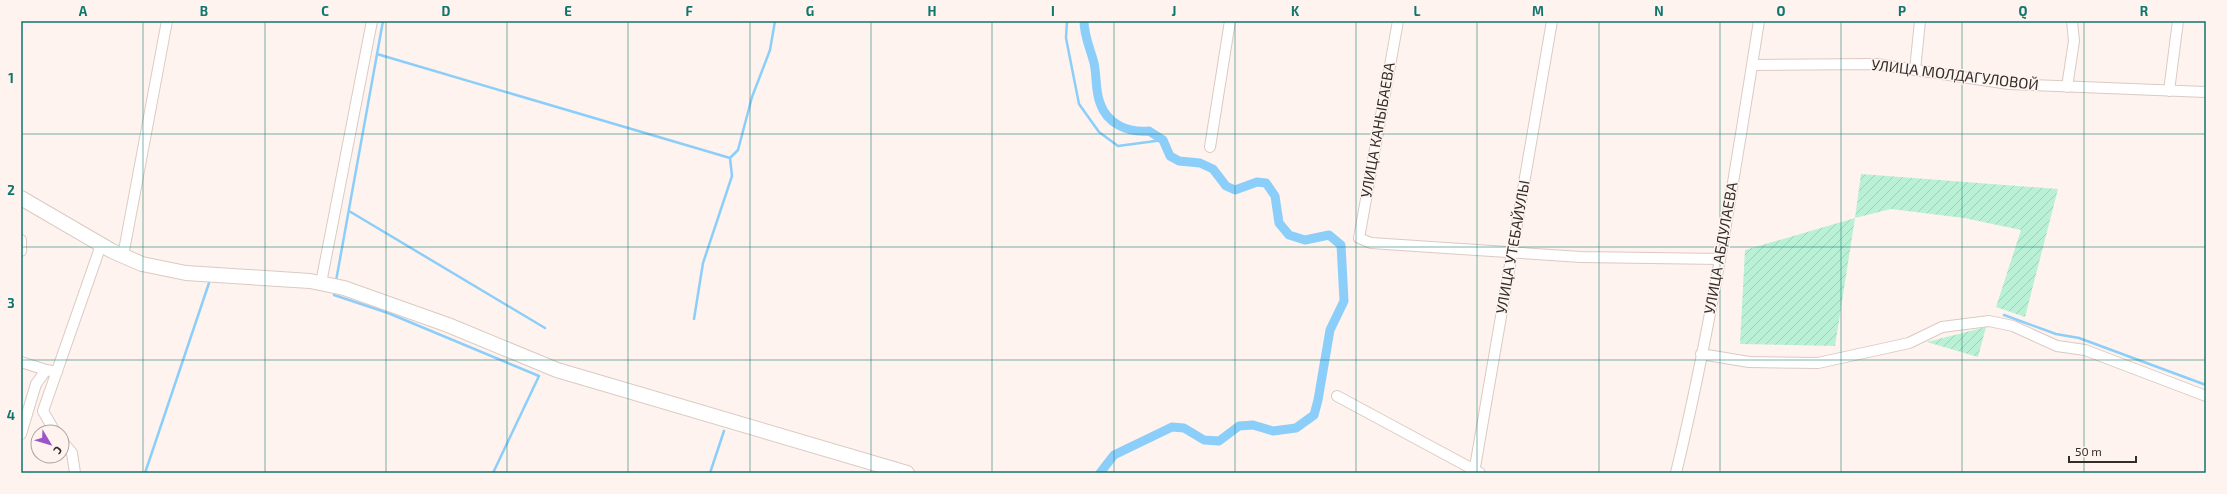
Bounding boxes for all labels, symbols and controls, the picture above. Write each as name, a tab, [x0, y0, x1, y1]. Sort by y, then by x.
text: A	[79, 3, 88, 19]
text: B	[200, 3, 208, 19]
text: C	[321, 3, 329, 19]
text: D	[442, 3, 451, 19]
text: E	[564, 3, 572, 19]
text: F	[685, 3, 693, 19]
text: G	[806, 3, 814, 19]
text: H	[928, 3, 937, 19]
text: I	[1051, 3, 1055, 19]
text: J	[1172, 3, 1176, 19]
text: K	[1291, 3, 1300, 19]
text: L	[1414, 3, 1421, 19]
text: M	[1532, 3, 1544, 19]
text: N	[1654, 3, 1664, 19]
text: O	[1777, 3, 1786, 19]
text: P	[1898, 3, 1906, 19]
text: Q	[2019, 3, 2028, 20]
text: R	[2140, 3, 2149, 19]
street label: УЛИЦА МОЛДАГУЛОВОЙ	[1870, 55, 2040, 93]
street label: УЛИЦА КАНЫБАЕВА	[1356, 60, 1398, 199]
text: 1	[8, 70, 14, 86]
street label: УЛИЦА УТЕБАЙУЛЫ	[1491, 179, 1533, 315]
street label: УЛИЦА АБДУЛАЕВА	[1700, 180, 1741, 315]
text: 2	[7, 182, 15, 198]
text: 3	[7, 295, 15, 311]
text: 4	[7, 407, 15, 423]
north arrow	[30, 424, 70, 464]
scale bar	[2069, 438, 2136, 464]
text: С	[51, 444, 65, 457]
text: 50 m	[2075, 444, 2102, 458]

